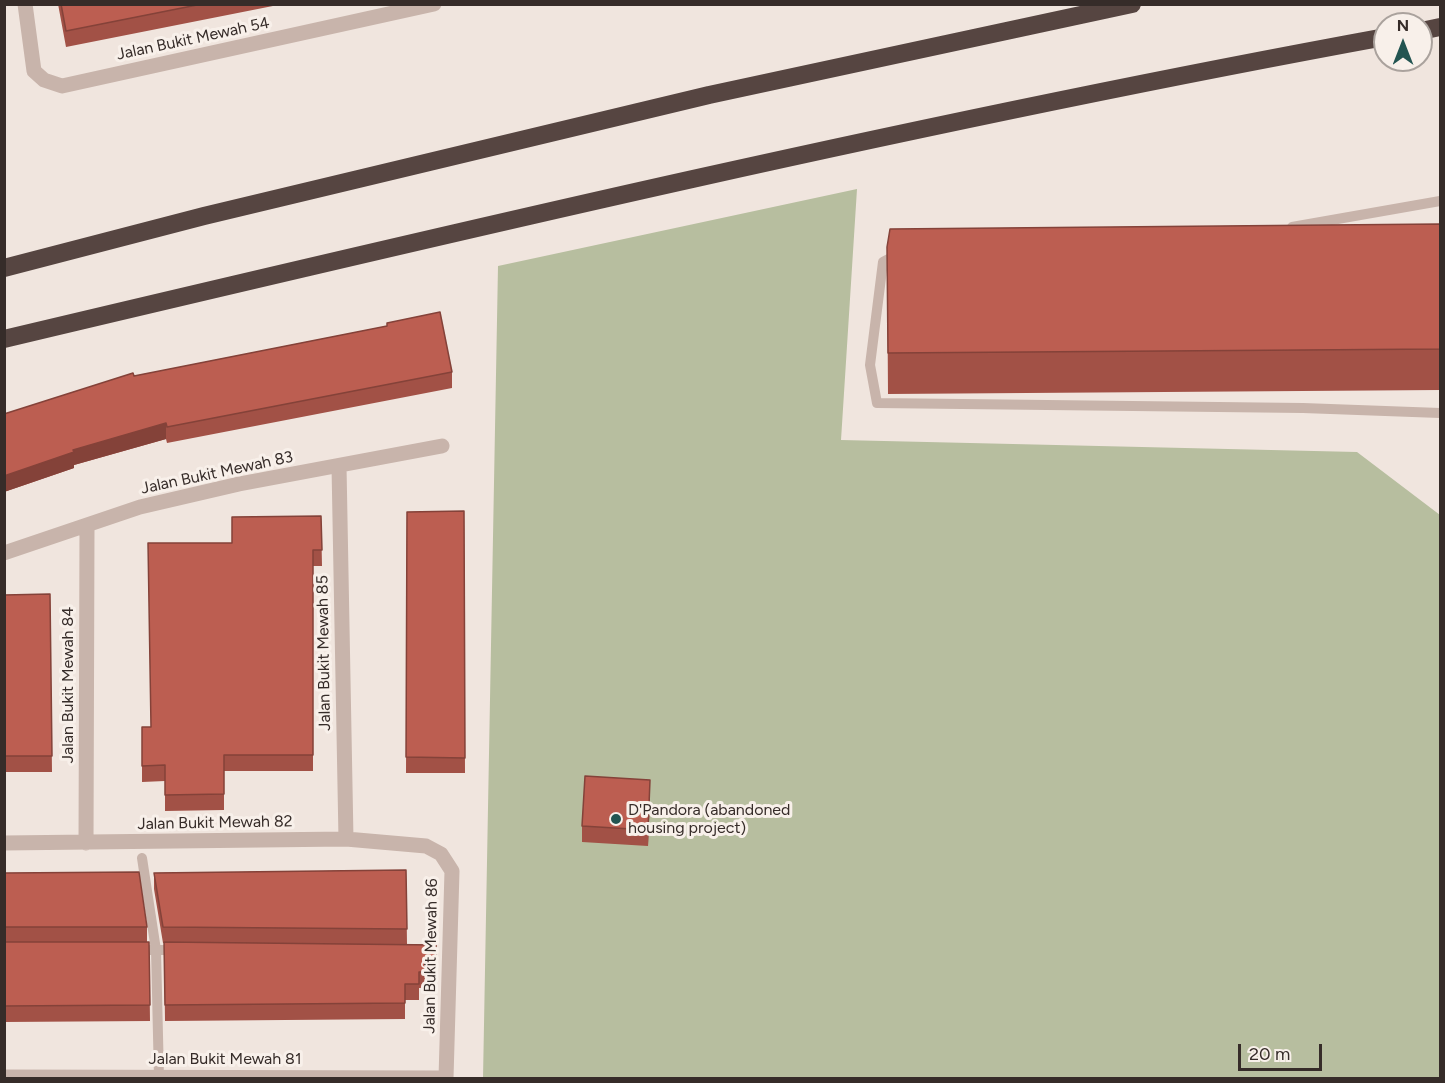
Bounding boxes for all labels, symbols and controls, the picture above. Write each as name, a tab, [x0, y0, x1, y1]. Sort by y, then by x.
north arrow	[1373, 12, 1433, 72]
street label: Jalan Bukit Mewah 54	[115, 13, 271, 65]
text: N	[1397, 16, 1409, 35]
street label: Jalan Bukit Mewah 83	[139, 447, 295, 499]
street label: Jalan Bukit Mewah 85	[313, 575, 335, 731]
street label: Jalan Bukit Mewah 84	[58, 607, 78, 763]
place label: D'Pandora (abandoned housing project)	[628, 800, 790, 838]
street label: Jalan Bukit Mewah 82	[137, 812, 293, 834]
marker: D'Pandora (abandoned housing project)	[609, 812, 623, 826]
street label: Jalan Bukit Mewah 86	[420, 878, 442, 1034]
scale bar	[1241, 1032, 1325, 1070]
text: 20 m	[1249, 1043, 1290, 1065]
street label: Jalan Bukit Mewah 81	[148, 1049, 302, 1069]

